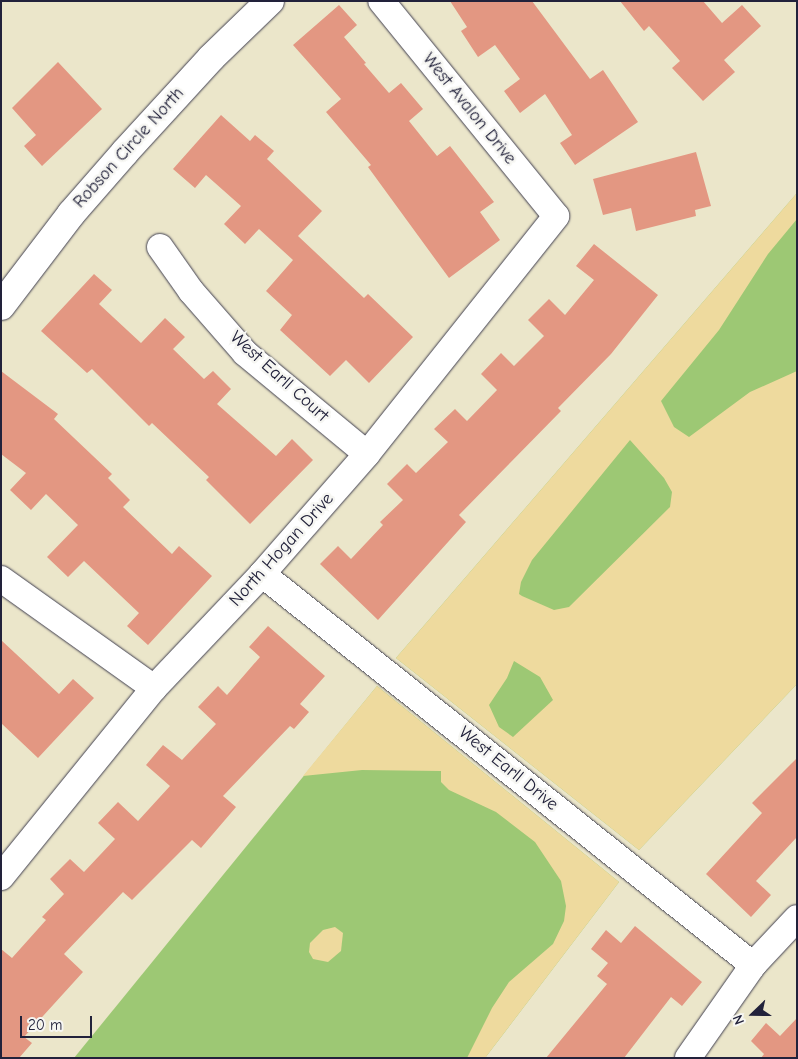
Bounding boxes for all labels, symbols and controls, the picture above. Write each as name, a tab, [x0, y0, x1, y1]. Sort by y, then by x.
street label: West Avalon Drive	[417, 49, 521, 169]
street label: Robson Circle North	[69, 83, 189, 213]
street label: West Earll Court	[225, 327, 333, 427]
street label: North Hogan Drive	[225, 489, 339, 611]
street label: West Earll Drive	[454, 722, 562, 816]
north arrow	[728, 989, 778, 1039]
scale bar	[22, 1006, 95, 1038]
text: N	[729, 1012, 748, 1027]
text: 20 m	[28, 1016, 62, 1034]

